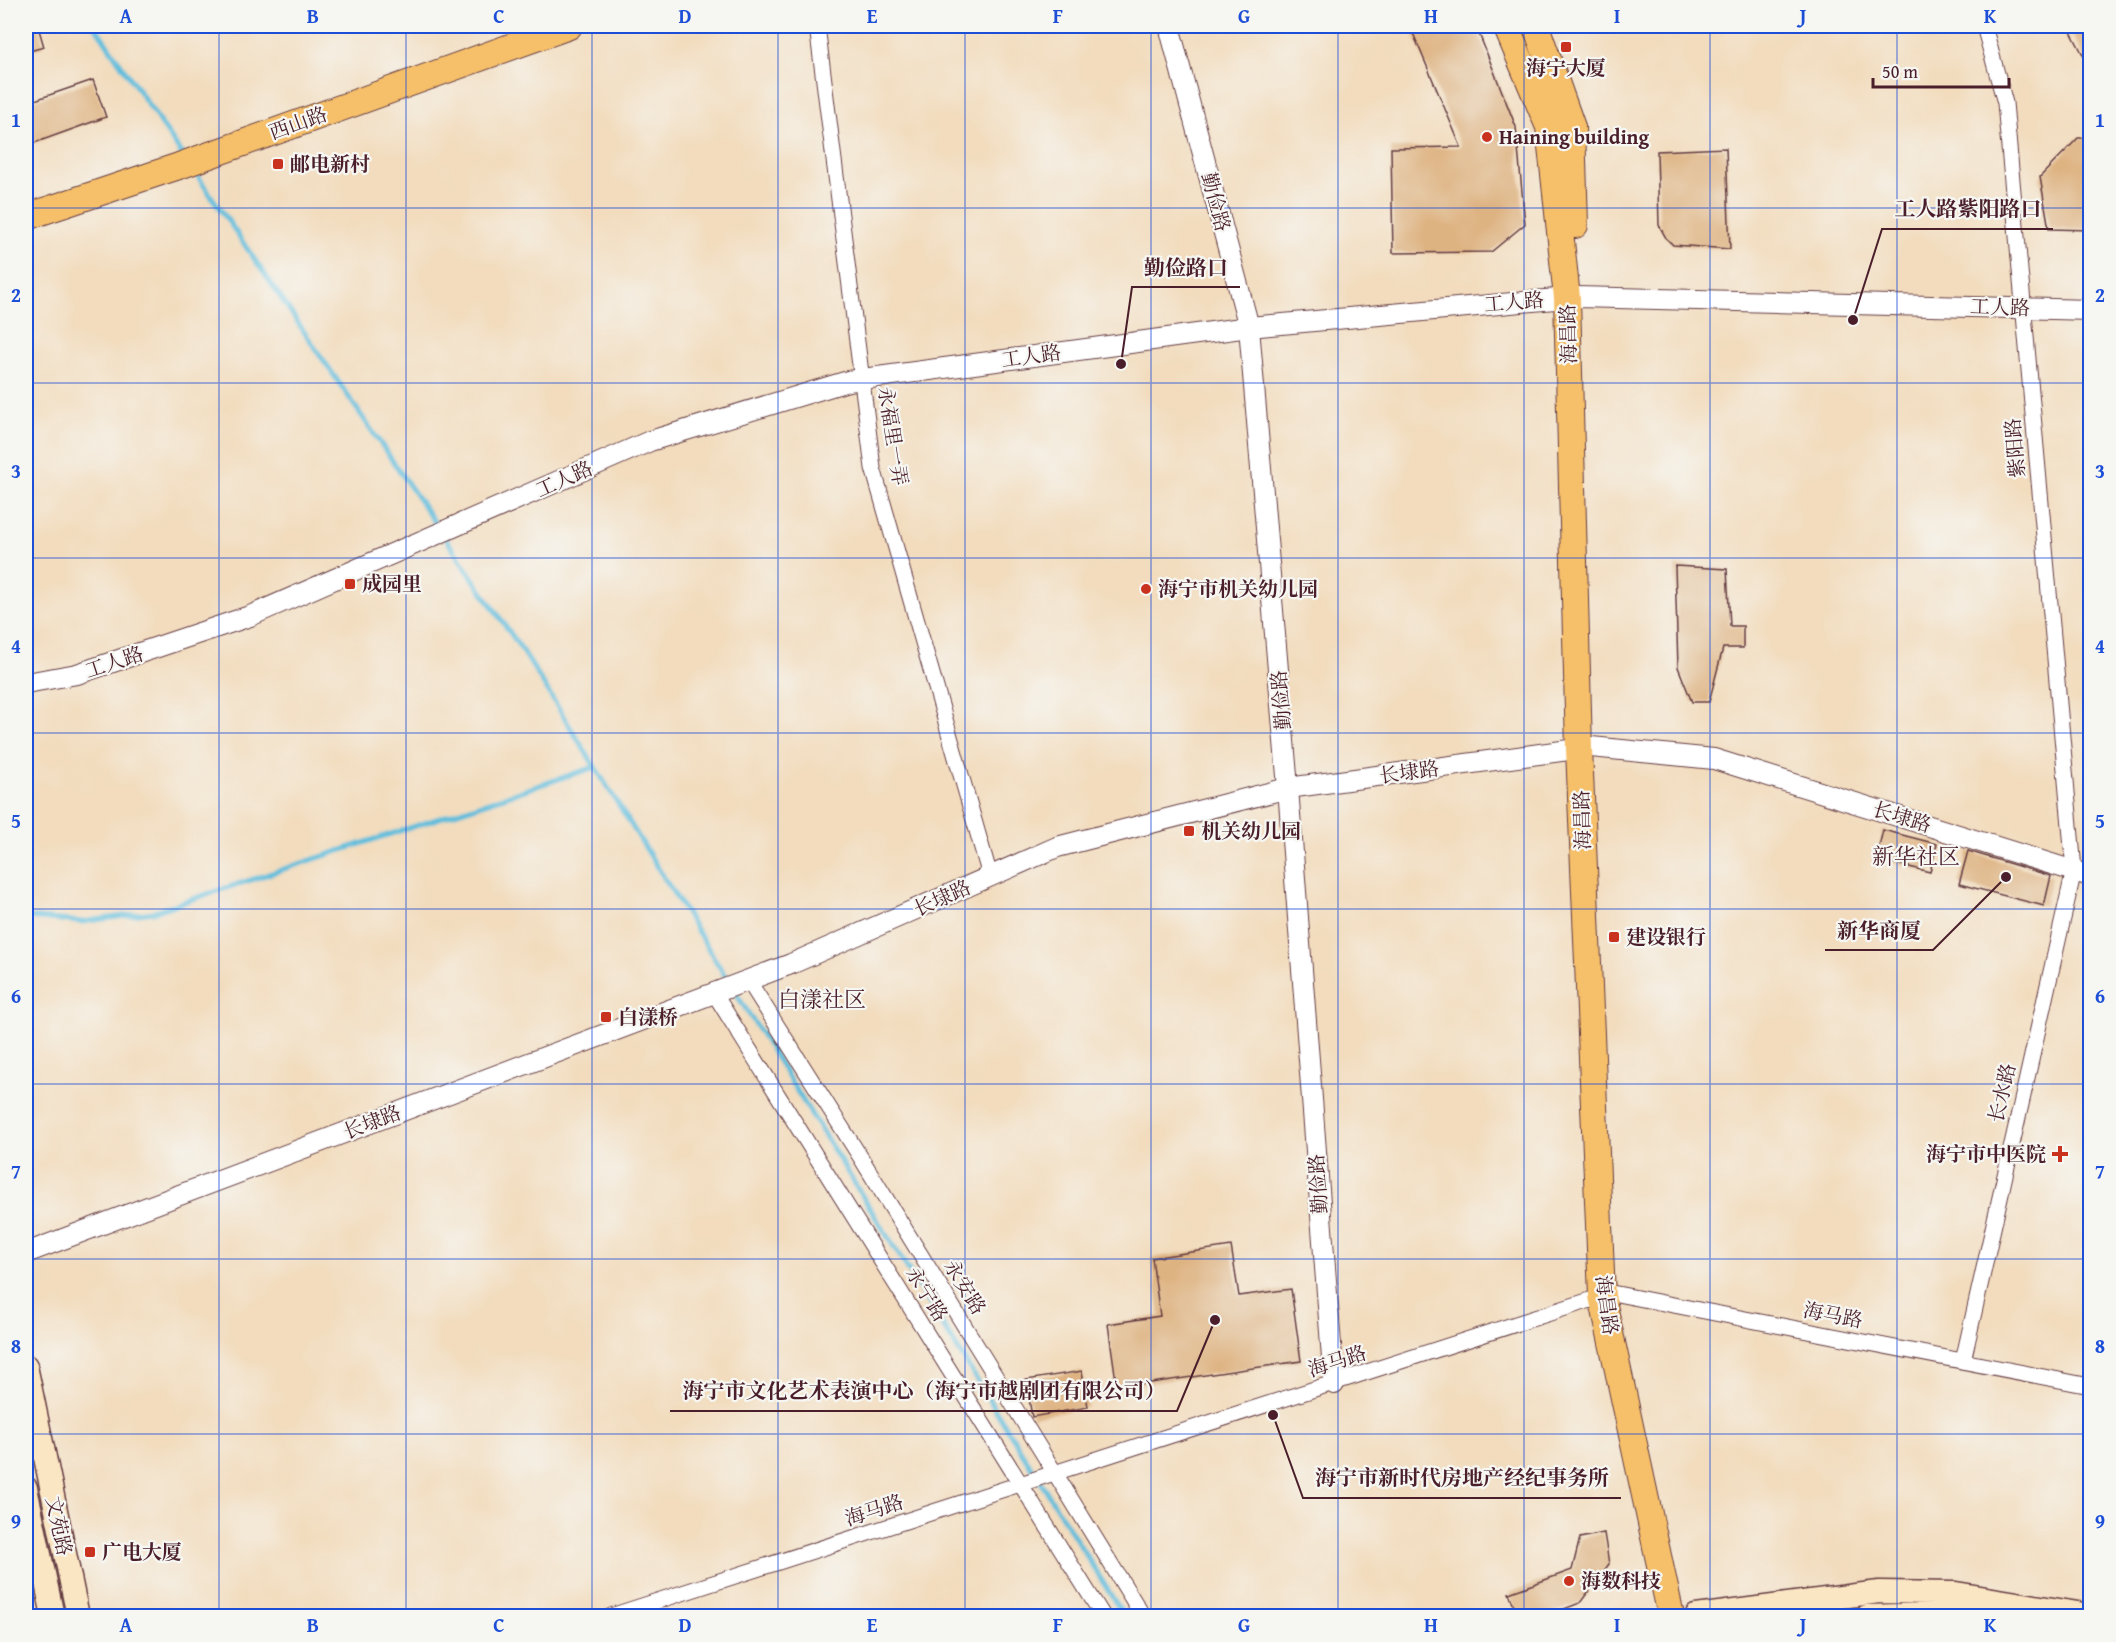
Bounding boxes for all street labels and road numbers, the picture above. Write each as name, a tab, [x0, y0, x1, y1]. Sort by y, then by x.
street label: 西山路	[265, 99, 331, 146]
street label: 勤俭路	[1195, 169, 1238, 235]
street label: 工人路	[1483, 284, 1545, 319]
street label: 工人路	[1970, 291, 2031, 322]
street label: 海昌路	[1552, 304, 1583, 365]
street label: 工人路	[999, 337, 1063, 374]
street label: 永福里一弄	[871, 384, 916, 488]
street label: 紫阳路	[1997, 417, 2032, 479]
street label: 工人路	[530, 453, 597, 504]
street label: 工人路	[81, 638, 147, 685]
street label: 勤俭路	[1263, 669, 1298, 731]
street label: 长埭路	[1377, 753, 1441, 790]
street label: 海昌路	[1566, 790, 1597, 851]
street label: 长埭路	[1869, 794, 1935, 839]
street label: 长埭路	[908, 872, 975, 923]
street label: 长水路	[1981, 1060, 2022, 1125]
street label: 长埭路	[339, 1097, 405, 1146]
street label: 勤俭路	[1301, 1153, 1334, 1215]
street label: 永安路	[937, 1254, 994, 1320]
street label: 永宁路	[899, 1261, 956, 1327]
street label: 海昌路	[1589, 1273, 1626, 1337]
street label: 海马路	[1801, 1295, 1865, 1334]
street label: 海马路	[1304, 1337, 1370, 1384]
street label: 海马路	[841, 1486, 907, 1533]
street label: 文苑路	[39, 1494, 80, 1558]

